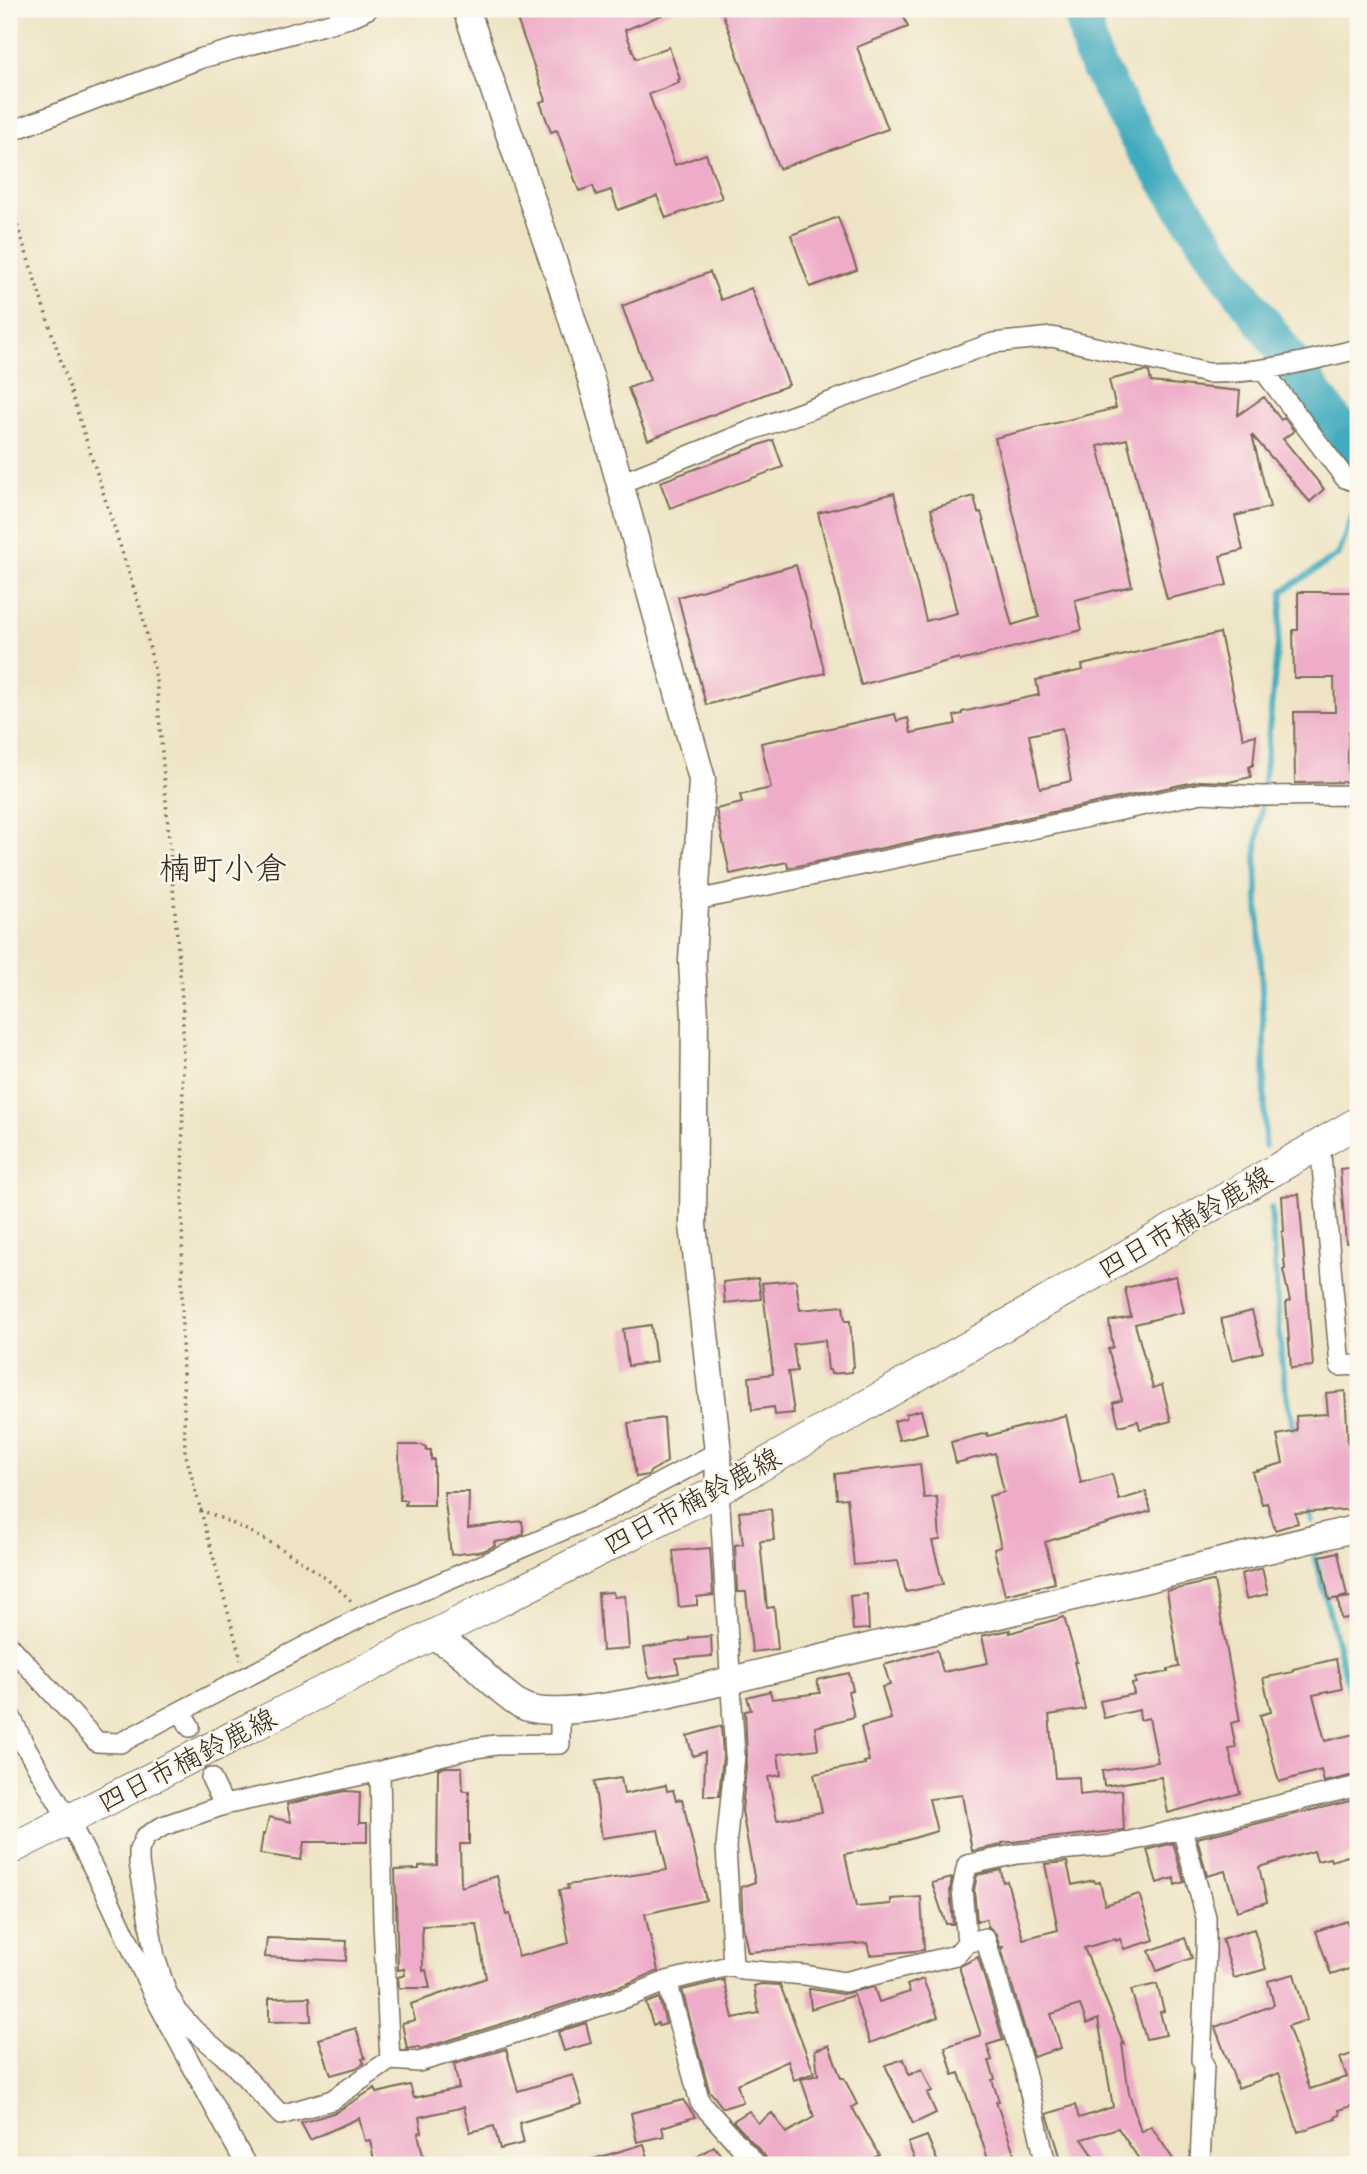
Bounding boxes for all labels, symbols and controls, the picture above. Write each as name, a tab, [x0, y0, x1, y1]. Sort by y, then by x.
district label: 楠町小倉	[159, 848, 287, 889]
street label: 四日市楠鈴鹿線	[1091, 1158, 1279, 1286]
street label: 四日市楠鈴鹿線	[597, 1440, 787, 1562]
street label: 四日市楠鈴鹿線	[92, 1700, 282, 1820]

